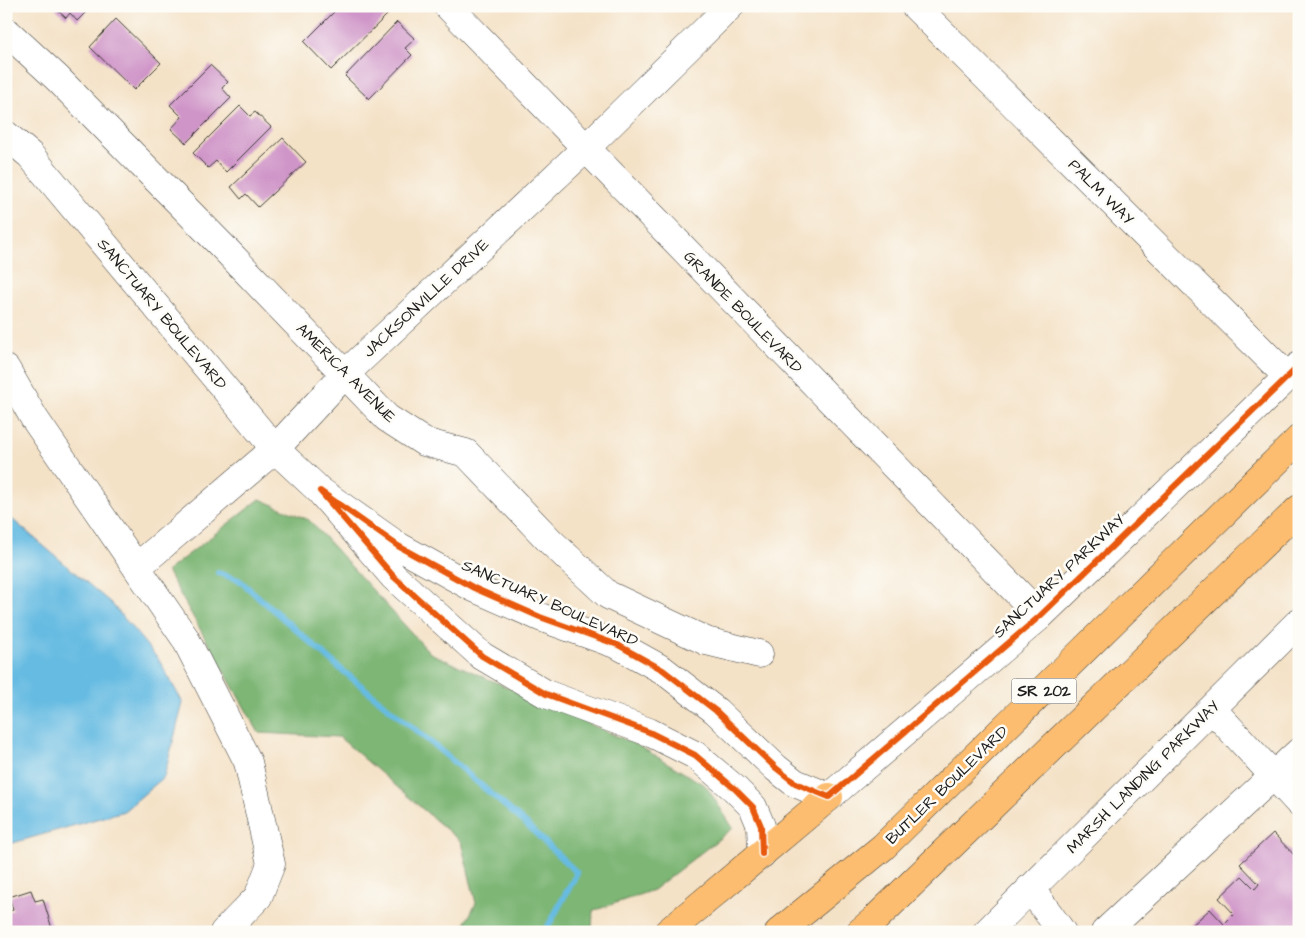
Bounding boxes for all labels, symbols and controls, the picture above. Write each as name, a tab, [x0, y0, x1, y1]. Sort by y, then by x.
street label: PALM WAY	[1063, 154, 1139, 230]
street label: JACKSONVILLE DRIVE	[358, 233, 494, 362]
street label: SANCTUARY BOULEVARD	[92, 234, 232, 394]
street label: GRANDE BOULEVARD	[679, 246, 807, 378]
street label: AMERICA AVENUE	[291, 318, 401, 428]
street label: SANCTUARY PARKWAY	[988, 509, 1130, 643]
street label: SANCTUARY BOULEVARD	[458, 554, 642, 652]
road number: SR 202	[1012, 678, 1076, 704]
street label: MARSH LANDING PARKWAY	[1062, 695, 1225, 858]
street label: BUTLER BOULEVARD	[881, 721, 1013, 849]

